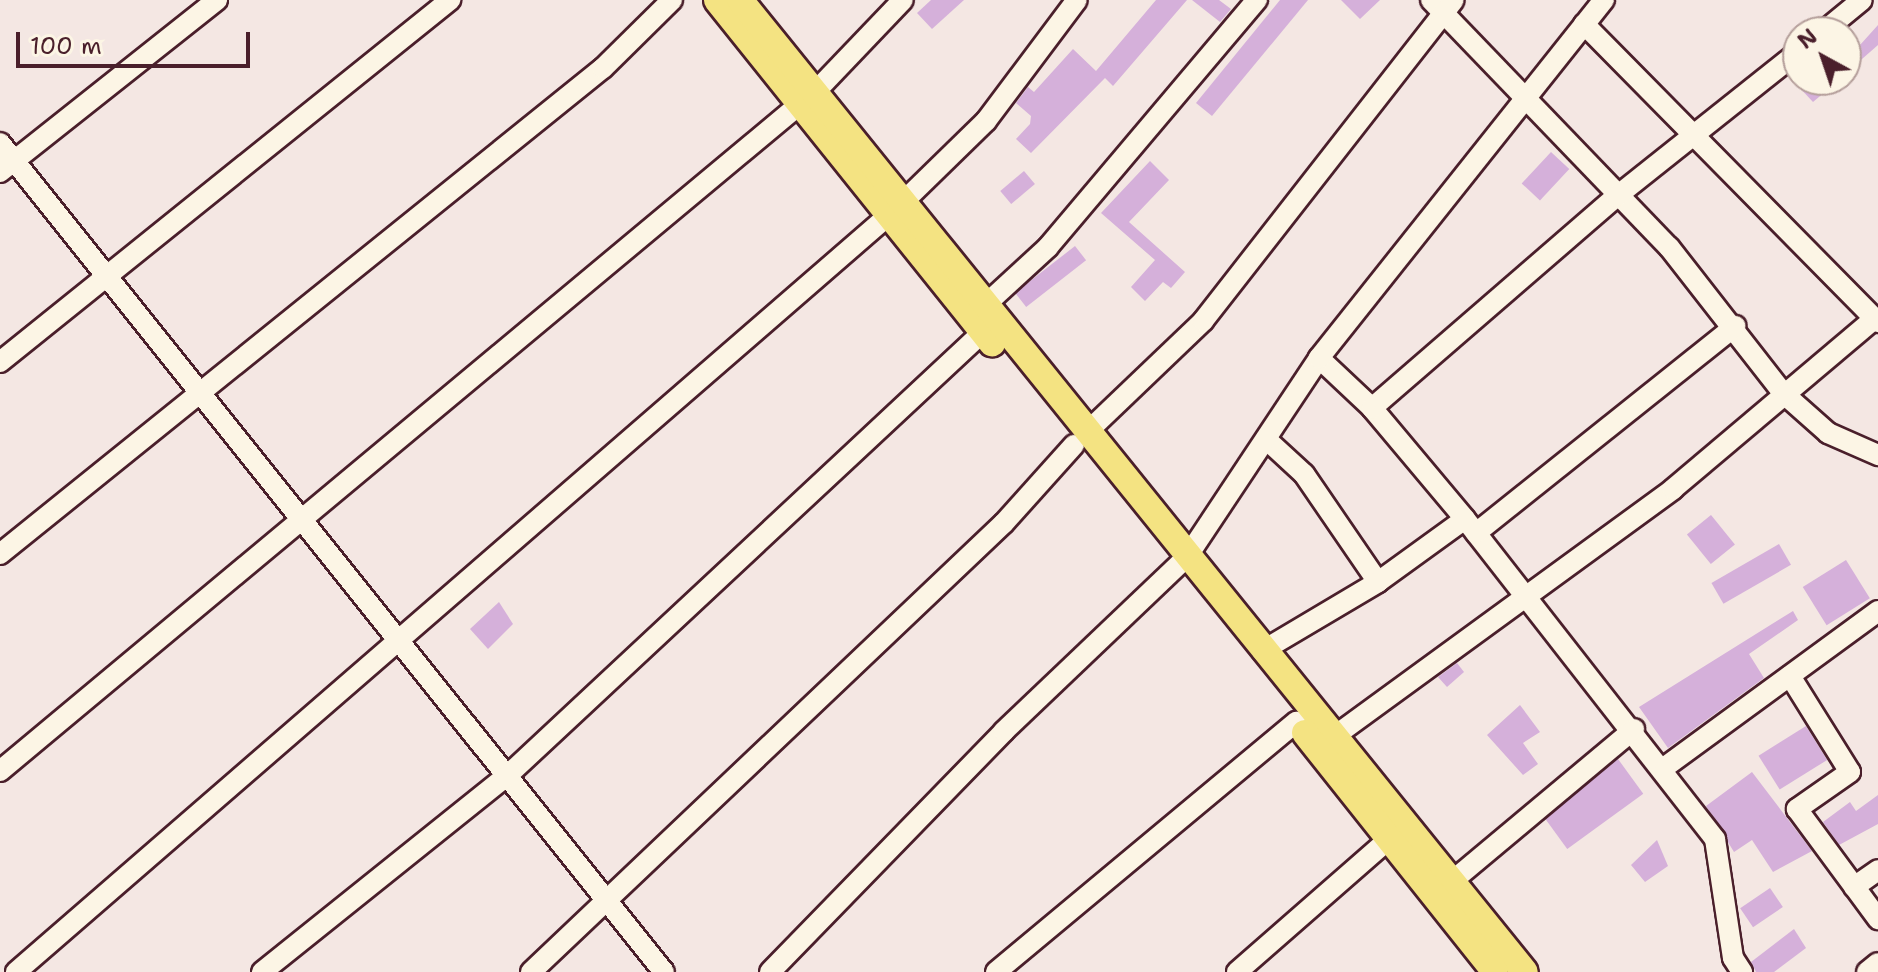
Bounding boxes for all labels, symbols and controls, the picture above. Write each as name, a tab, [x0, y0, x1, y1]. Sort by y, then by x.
scale bar	[20, 16, 254, 66]
north arrow	[1782, 16, 1862, 96]
text: N	[1792, 22, 1824, 55]
text: 100 m	[30, 30, 102, 62]

